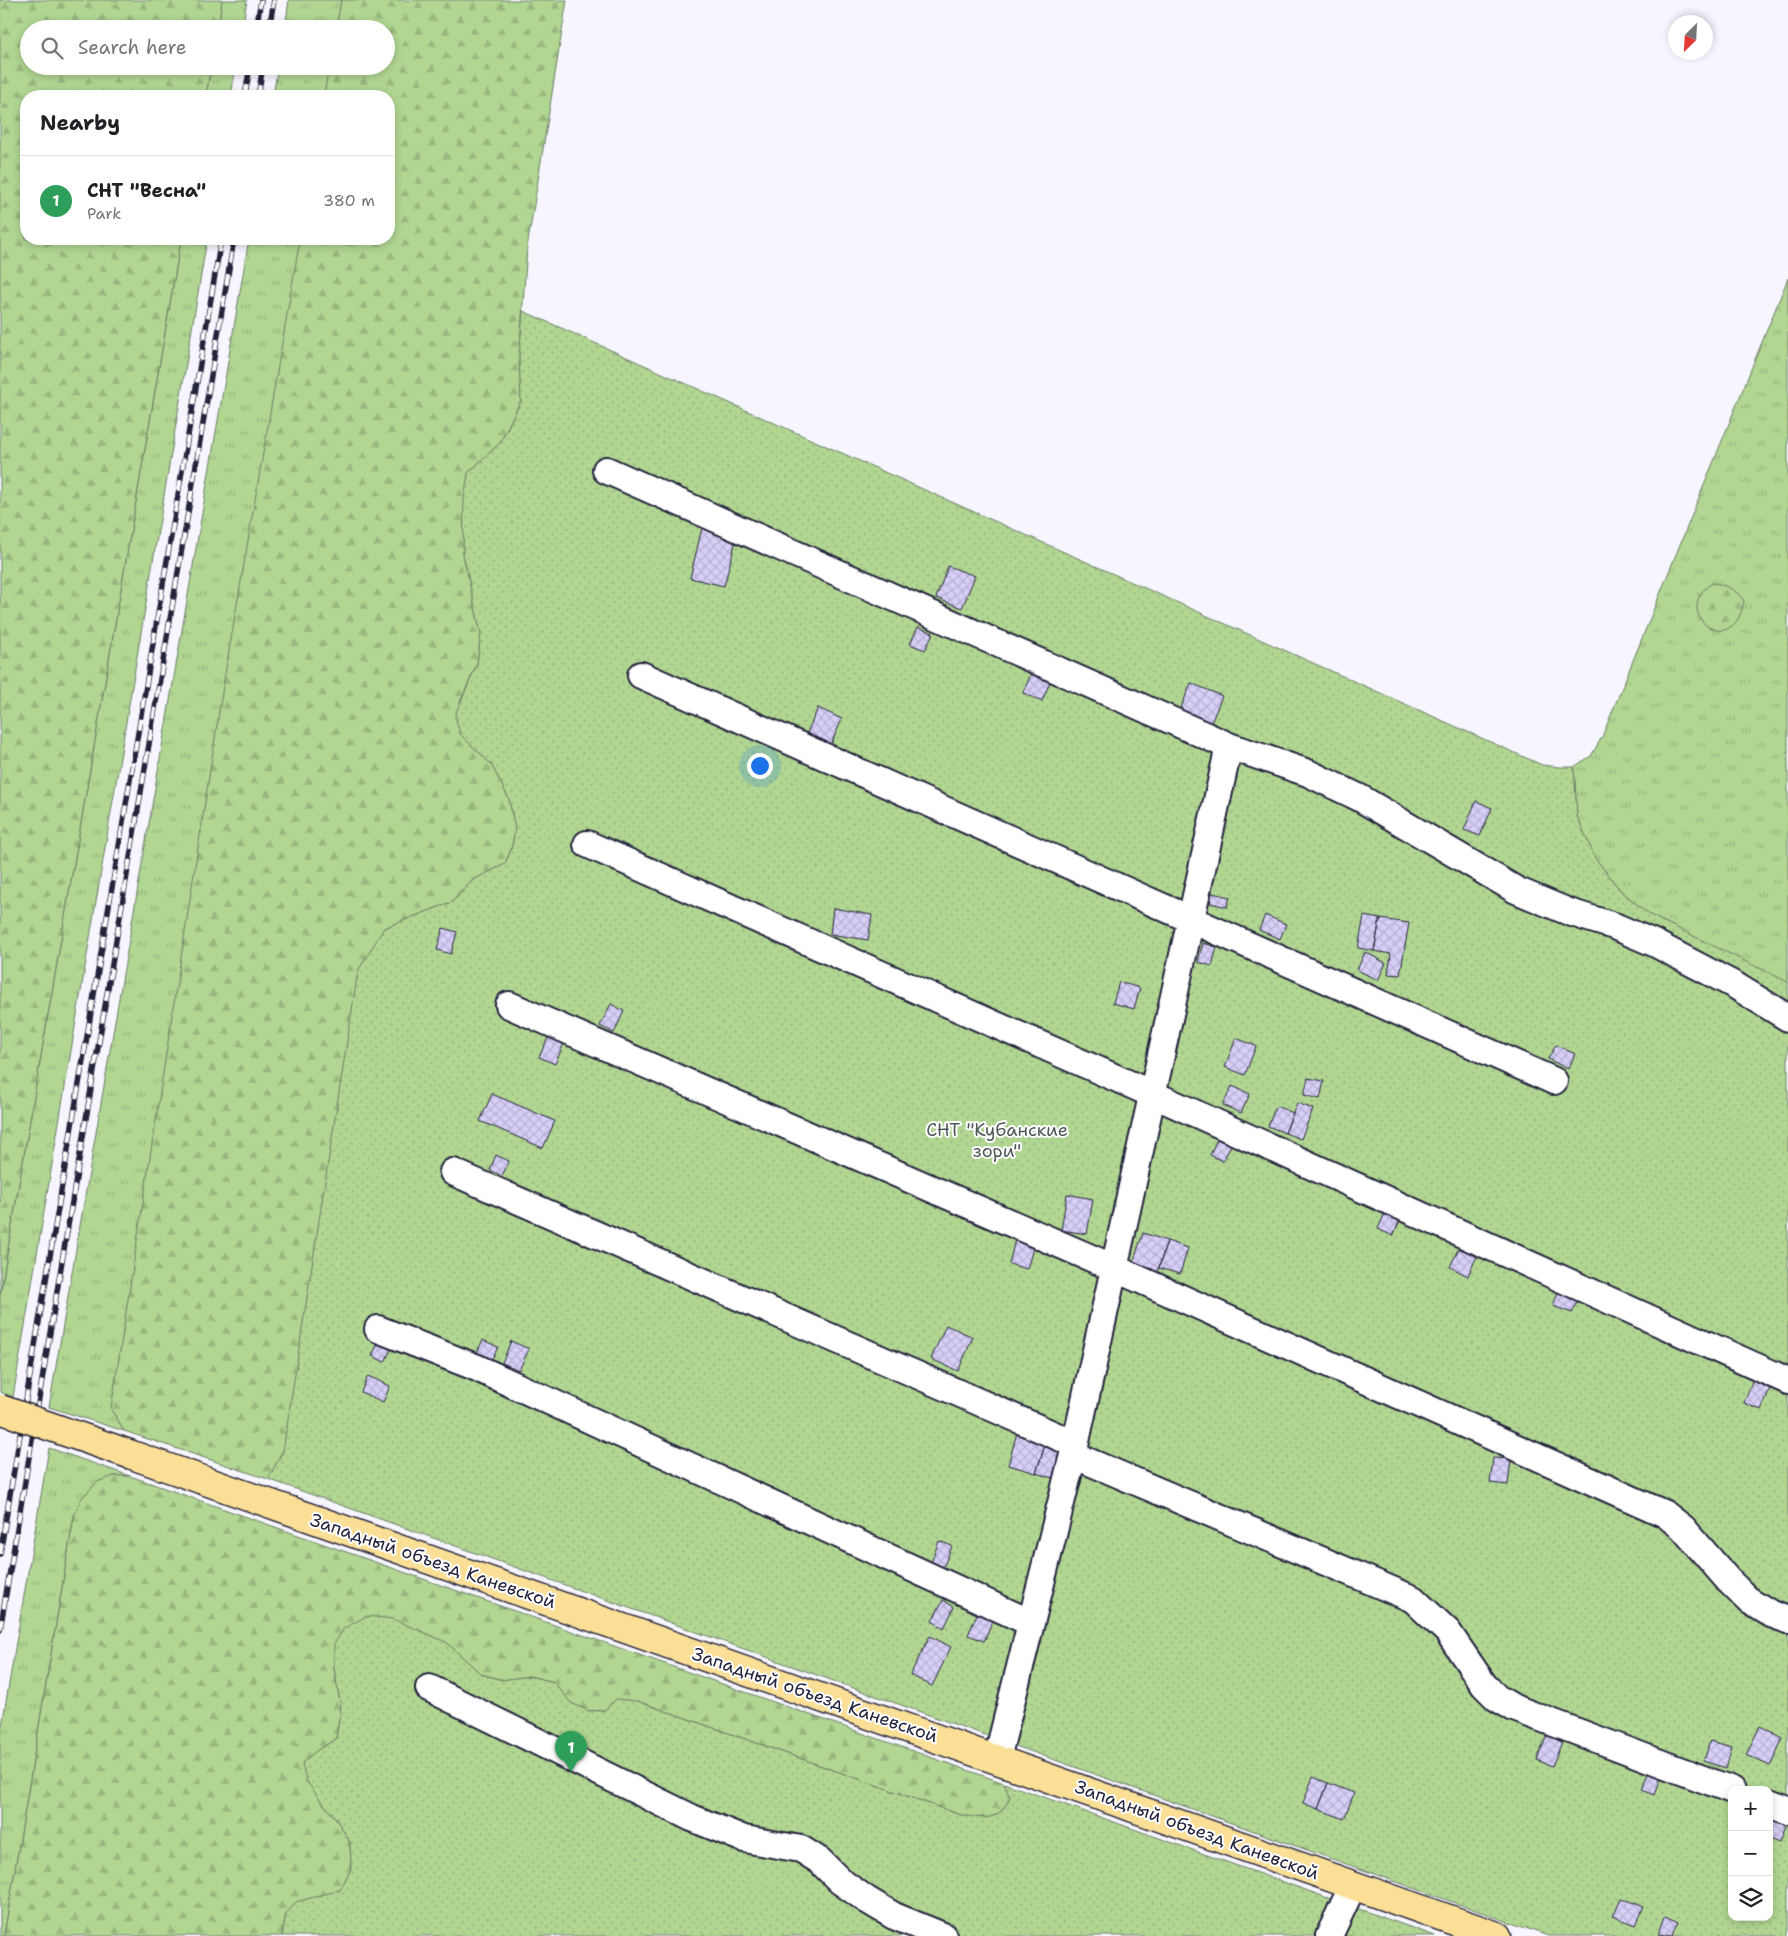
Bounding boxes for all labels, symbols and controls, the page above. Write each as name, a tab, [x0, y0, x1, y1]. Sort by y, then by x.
north arrow	[1668, 15, 1713, 60]
search box	[20, 20, 395, 75]
icon: search	[38, 34, 66, 62]
text: Search here	[78, 35, 187, 60]
text: Nearby	[40, 109, 120, 137]
text: СНТ "Весна"	[87, 178, 206, 203]
text: 1	[52, 190, 60, 211]
text: 380 m	[323, 190, 375, 211]
text: Park	[87, 203, 121, 224]
your location	[747, 753, 773, 779]
park label: СНТ "Кубанские зори"	[926, 1118, 1068, 1163]
street label: Западный объезд Каневской	[307, 1508, 559, 1614]
street label: Западный объезд Каневской	[689, 1642, 941, 1748]
pin: 1	[555, 1731, 587, 1772]
street label: Западный объезд Каневской	[1072, 1775, 1323, 1885]
map controls	[1728, 1786, 1773, 1921]
button: +	[1728, 1786, 1773, 1831]
button: −	[1728, 1831, 1773, 1876]
button: layers	[1728, 1876, 1773, 1921]

